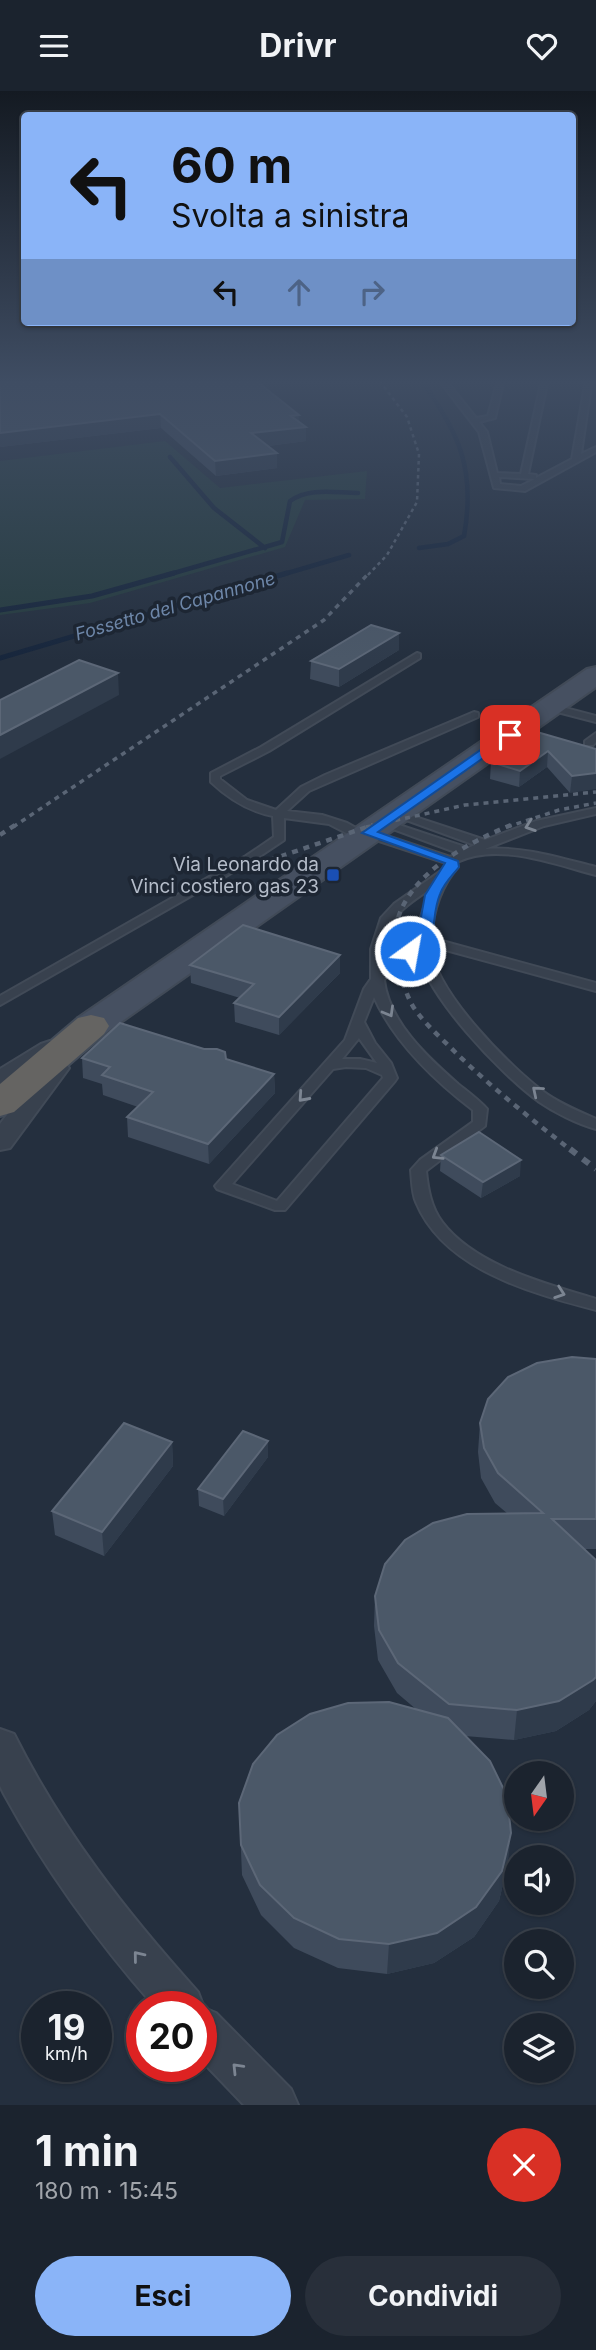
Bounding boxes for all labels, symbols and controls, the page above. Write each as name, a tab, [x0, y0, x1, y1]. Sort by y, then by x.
text: Drivr	[259, 26, 337, 65]
icon: menu	[35, 27, 73, 65]
icon: heart	[523, 27, 561, 65]
text: 60 m	[171, 136, 292, 195]
icon: left	[56, 140, 147, 231]
text: Svolta a sinistra	[171, 196, 410, 235]
icon: left	[207, 273, 245, 311]
icon: ahead	[280, 273, 318, 311]
icon: right	[353, 273, 391, 311]
water label: Fossetto del Capannone	[72, 567, 278, 645]
pin	[480, 705, 540, 765]
icon: arrive	[491, 716, 529, 754]
one-way arrow	[524, 818, 536, 832]
place label: Via Leonardo da Vinci costiero gas 23	[131, 853, 319, 898]
marker: Via Leonardo da Vinci costiero gas 23	[325, 867, 341, 883]
position arrow	[373, 914, 447, 988]
one-way arrow	[381, 1004, 394, 1017]
one-way arrow	[532, 1087, 544, 1100]
one-way arrow	[299, 1089, 311, 1102]
one-way arrow	[432, 1147, 445, 1160]
one-way arrow	[554, 1285, 566, 1299]
north arrow	[504, 1761, 574, 1831]
map controls	[504, 1761, 574, 2083]
button: sound	[504, 1845, 574, 1915]
button: search	[504, 1929, 574, 1999]
one-way arrow	[134, 1951, 146, 1964]
speed limit sign: 20	[126, 1991, 217, 2082]
text: 19	[48, 2006, 85, 2048]
button: layers	[504, 2013, 574, 2083]
text: km/h	[45, 2043, 88, 2064]
one-way arrow	[233, 2063, 246, 2076]
text: 1 min	[35, 2125, 139, 2176]
button: close	[487, 2128, 561, 2202]
text: 180 m · 15:45	[35, 2177, 178, 2205]
button: Esci	[35, 2256, 291, 2336]
button: Condividi	[305, 2256, 561, 2336]

